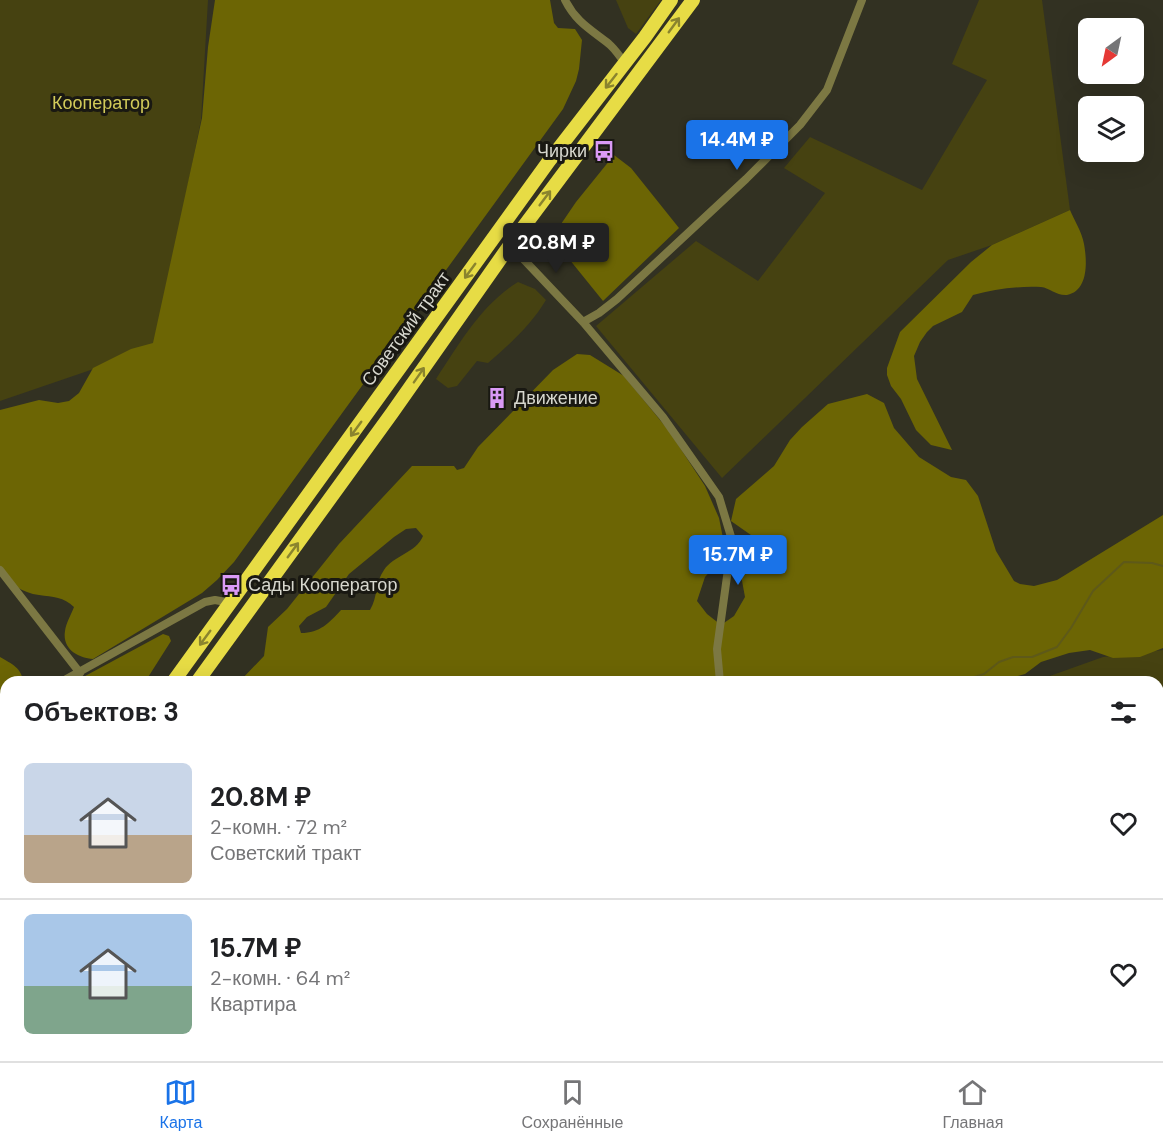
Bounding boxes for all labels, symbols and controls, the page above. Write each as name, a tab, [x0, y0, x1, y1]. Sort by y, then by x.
one-way arrow	[668, 17, 680, 33]
north arrow	[1078, 18, 1144, 84]
map controls	[1078, 18, 1144, 162]
one-way arrow	[605, 72, 618, 88]
park label: Кооператор	[52, 91, 150, 115]
button: layers	[1078, 96, 1144, 162]
pin: 14.4M ₽	[682, 120, 792, 171]
text: 14.4M ₽	[700, 126, 774, 152]
place label: Чирки	[537, 139, 587, 163]
bus stop icon: Чирки	[592, 139, 616, 163]
one-way arrow	[539, 190, 551, 206]
pin: 20.8M ₽	[501, 223, 611, 274]
text: 20.8M ₽	[517, 229, 595, 255]
one-way arrow	[464, 262, 476, 278]
street label: Советский тракт	[356, 267, 456, 391]
one-way arrow	[413, 367, 425, 383]
building icon: Движение	[485, 386, 509, 410]
place label: Движение	[514, 386, 598, 410]
one-way arrow	[350, 421, 362, 437]
pin: 15.7M ₽	[683, 535, 793, 586]
text: 15.7M ₽	[703, 541, 773, 567]
one-way arrow	[287, 543, 299, 559]
bus stop icon: Сады Кооператор	[219, 573, 243, 597]
place label: Сады Кооператор	[248, 573, 397, 597]
one-way arrow	[199, 630, 212, 646]
text: Объектов: 3	[24, 695, 179, 729]
icon: filters	[1107, 696, 1140, 729]
text: 20.8M ₽	[210, 780, 311, 814]
icon: home	[72, 787, 144, 859]
icon: heart	[1107, 807, 1140, 840]
text: 2-комн. · 72 m²	[210, 814, 347, 840]
text: Советский тракт	[210, 840, 361, 866]
text: 15.7M ₽	[210, 931, 302, 965]
icon: home	[72, 938, 144, 1010]
icon: heart	[1107, 958, 1140, 991]
text: 2-комн. · 64 m²	[210, 965, 350, 991]
text: Квартира	[210, 991, 296, 1017]
tab: Карта	[160, 1076, 202, 1133]
tab: Сохранённые	[522, 1076, 623, 1133]
tab: Главная	[943, 1076, 1003, 1133]

